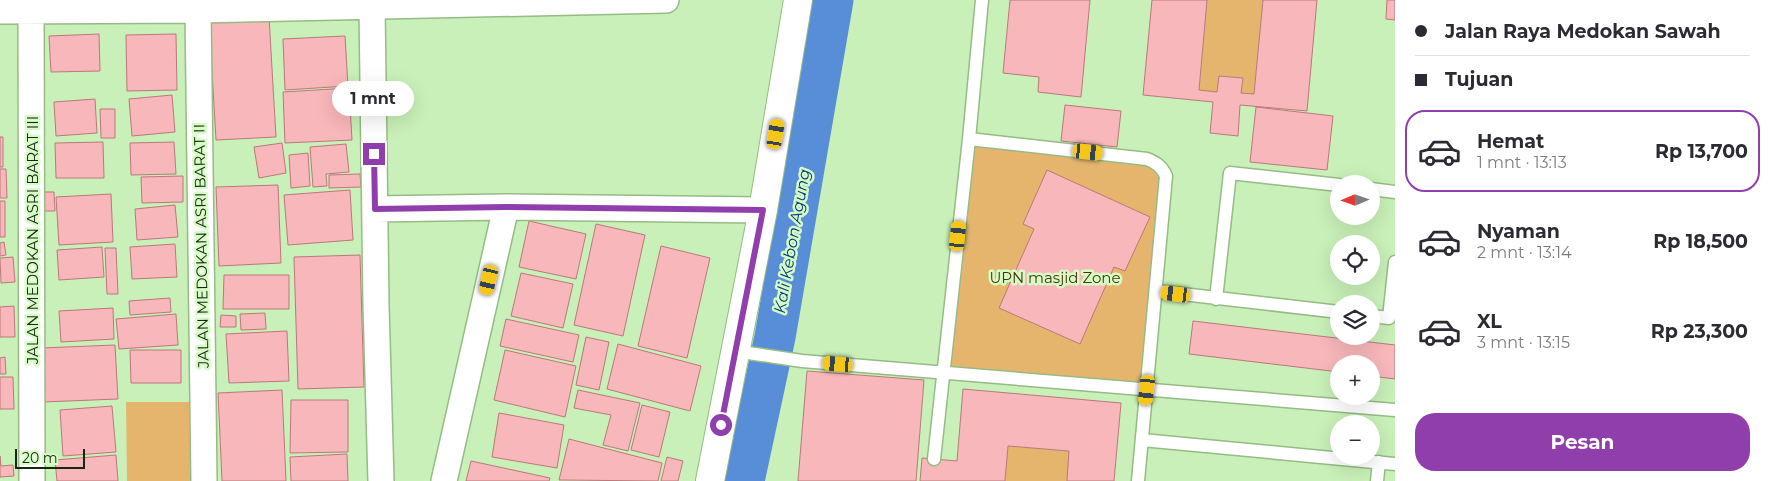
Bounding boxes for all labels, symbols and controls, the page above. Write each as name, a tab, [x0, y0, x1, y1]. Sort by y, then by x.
text: Jalan Raya Medokan Sawah	[1445, 20, 1721, 43]
text: Tujuan	[1445, 68, 1513, 91]
callout: 1 mnt	[333, 82, 415, 116]
text: 1 mnt	[350, 89, 396, 108]
street label: JALAN MEDOKAN ASRI BARAT III	[23, 116, 42, 365]
car	[766, 118, 785, 150]
street label: JALAN MEDOKAN ASRI BARAT II	[189, 124, 213, 369]
icon: car	[1417, 129, 1462, 174]
text: Hemat	[1477, 130, 1544, 153]
text: Rp 13,700	[1655, 140, 1748, 163]
route end	[363, 143, 385, 165]
car	[1072, 143, 1103, 161]
text: 1 mnt · 13:13	[1477, 153, 1567, 172]
water label: Kali Kebon Agung	[770, 167, 814, 315]
north arrow	[1330, 175, 1380, 225]
map controls	[1330, 175, 1380, 465]
icon: car	[1417, 219, 1462, 264]
car	[948, 220, 967, 252]
text: Nyaman	[1477, 220, 1560, 243]
text: Rp 18,500	[1653, 230, 1748, 253]
button: locate	[1330, 235, 1380, 285]
text: 2 mnt · 13:14	[1477, 243, 1572, 262]
car	[478, 264, 499, 296]
park label: UPN masjid Zone	[989, 268, 1121, 287]
car	[1160, 285, 1191, 303]
button: layers	[1330, 295, 1380, 345]
icon: car	[1417, 309, 1462, 354]
text: XL	[1477, 310, 1502, 333]
text: Rp 23,300	[1651, 320, 1748, 343]
text: 3 mnt · 13:15	[1477, 333, 1570, 352]
car	[822, 355, 853, 373]
button: +	[1330, 355, 1380, 405]
car	[1137, 374, 1156, 406]
button: Pesan	[1415, 413, 1750, 471]
route start	[710, 414, 732, 436]
button: −	[1330, 415, 1380, 465]
scale bar	[15, 446, 85, 469]
text: 20 m	[22, 449, 58, 467]

